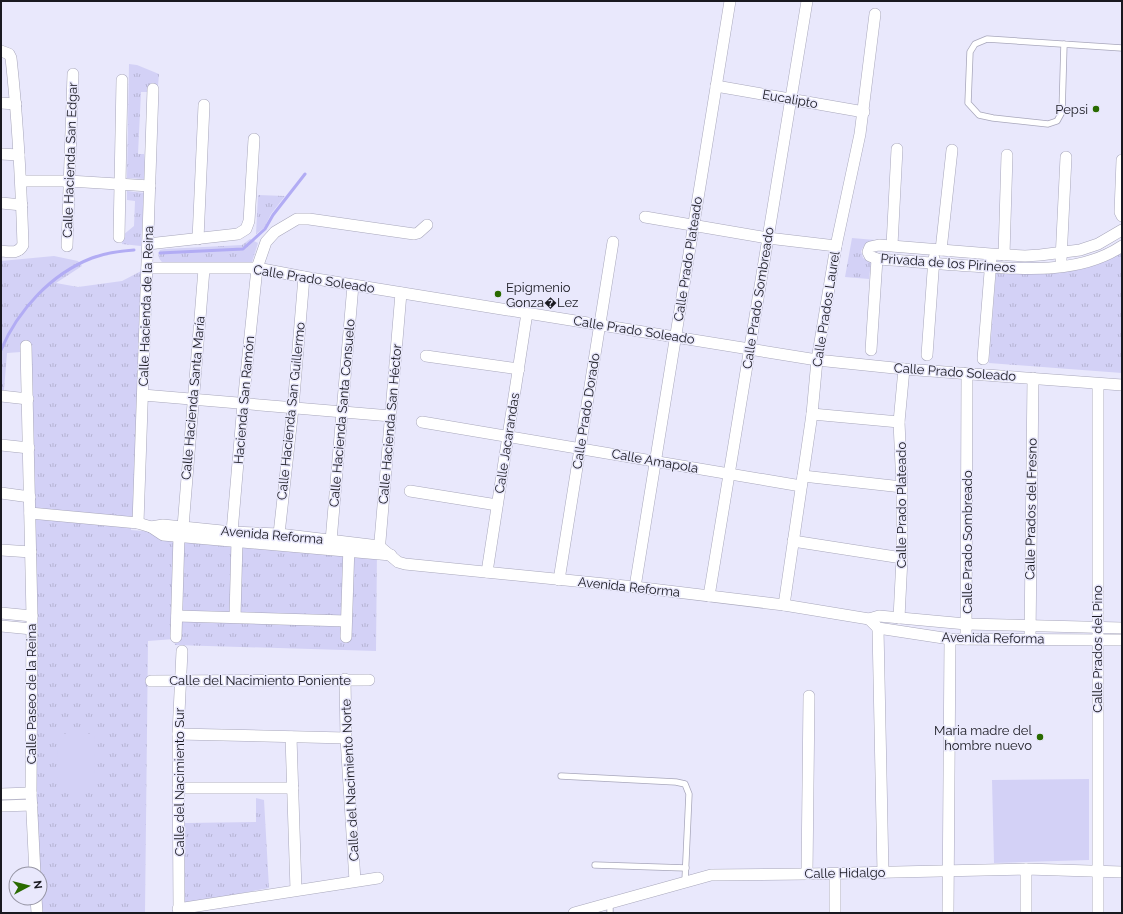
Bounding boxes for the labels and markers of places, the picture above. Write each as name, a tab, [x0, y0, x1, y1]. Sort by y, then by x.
place label: Pepsi	[1055, 102, 1088, 117]
marker: Pepsi	[1091, 104, 1101, 114]
place label: Epigmenio Gonza�Lez	[506, 280, 578, 310]
marker: Epigmenio Gonza�Lez	[493, 289, 503, 299]
place label: Maria madre del hombre nuevo	[934, 723, 1032, 753]
marker: Maria madre del hombre nuevo	[1035, 732, 1045, 742]

